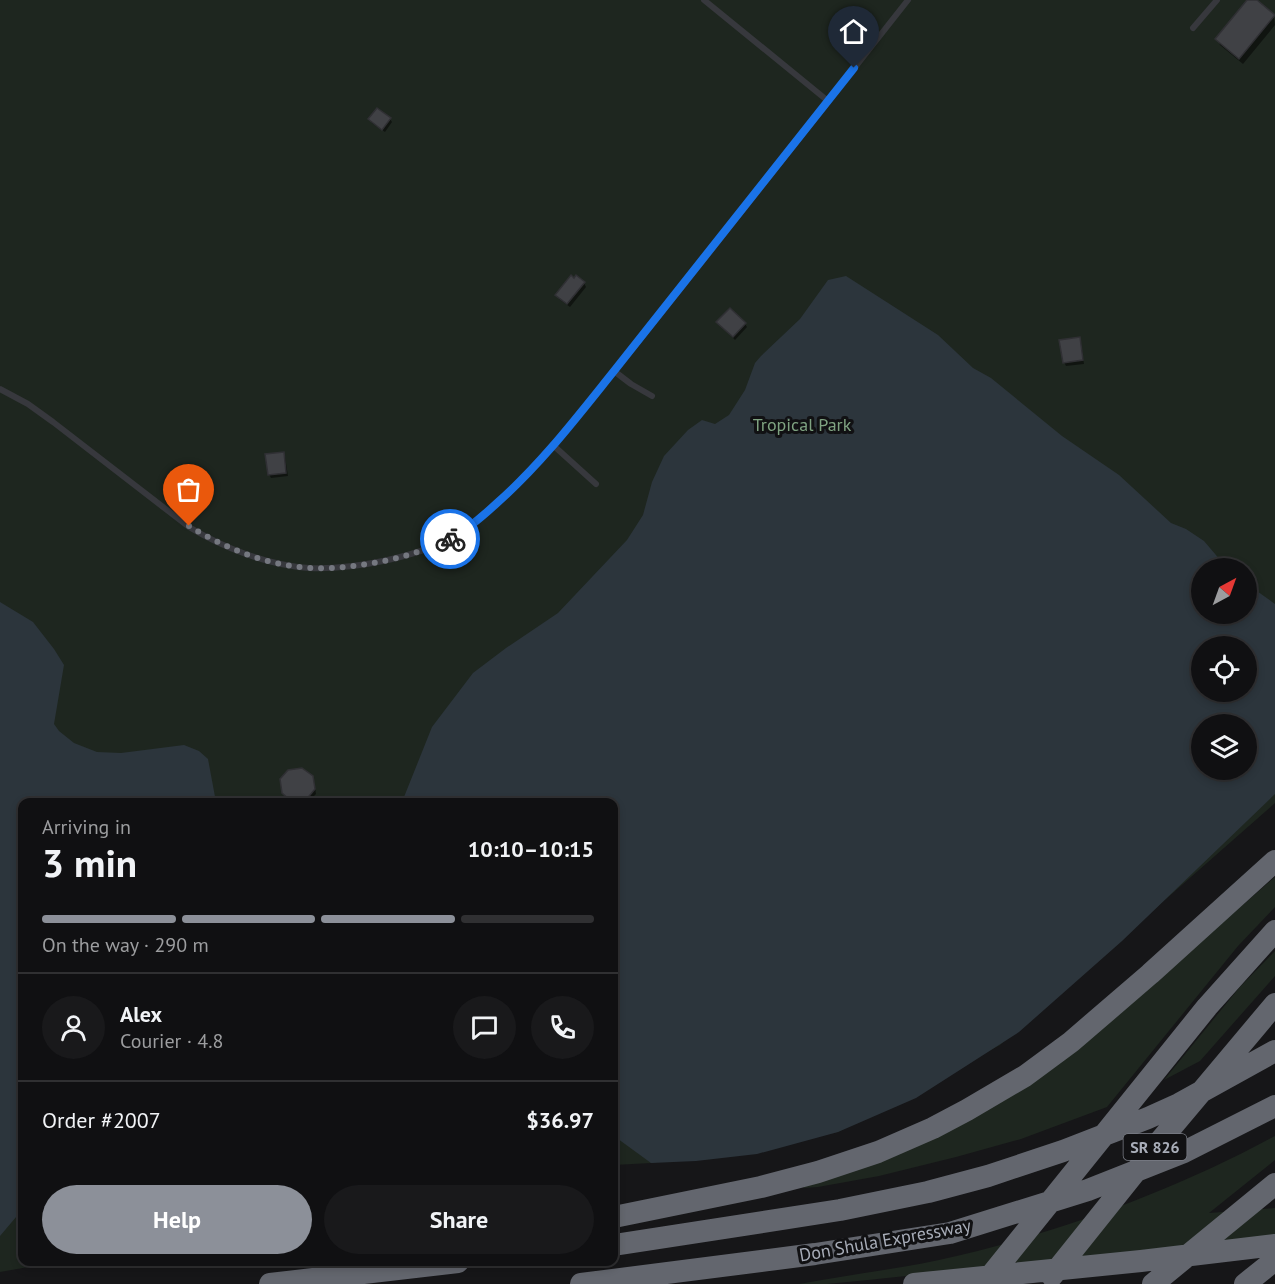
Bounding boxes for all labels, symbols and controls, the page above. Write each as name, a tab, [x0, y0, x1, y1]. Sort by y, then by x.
pin	[828, 6, 879, 68]
icon: home	[837, 15, 870, 48]
park label: Tropical Park	[753, 413, 852, 436]
pin	[163, 464, 214, 526]
icon: bag	[172, 473, 205, 506]
courier	[420, 509, 480, 569]
icon: bike	[434, 523, 467, 556]
north arrow	[1191, 558, 1257, 624]
map controls	[1191, 558, 1257, 780]
button: locate	[1191, 636, 1257, 702]
button: layers	[1191, 714, 1257, 780]
text: Arriving in	[42, 814, 131, 840]
text: 10:10–10:15	[468, 835, 594, 863]
text: 3 min	[42, 837, 137, 888]
text: On the way · 290 m	[42, 932, 209, 958]
button: person	[42, 996, 105, 1059]
button: chat	[453, 996, 516, 1059]
button: phone	[531, 996, 594, 1059]
text: Alex	[120, 1000, 162, 1028]
text: Courier · 4.8	[120, 1028, 223, 1054]
text: Order #2007	[42, 1106, 161, 1134]
text: $36.97	[526, 1106, 594, 1134]
road number: SR 826	[1124, 1134, 1186, 1160]
button: Help	[42, 1185, 312, 1254]
button: Share	[324, 1185, 594, 1254]
street label: Don Shula Expressway	[797, 1213, 973, 1266]

